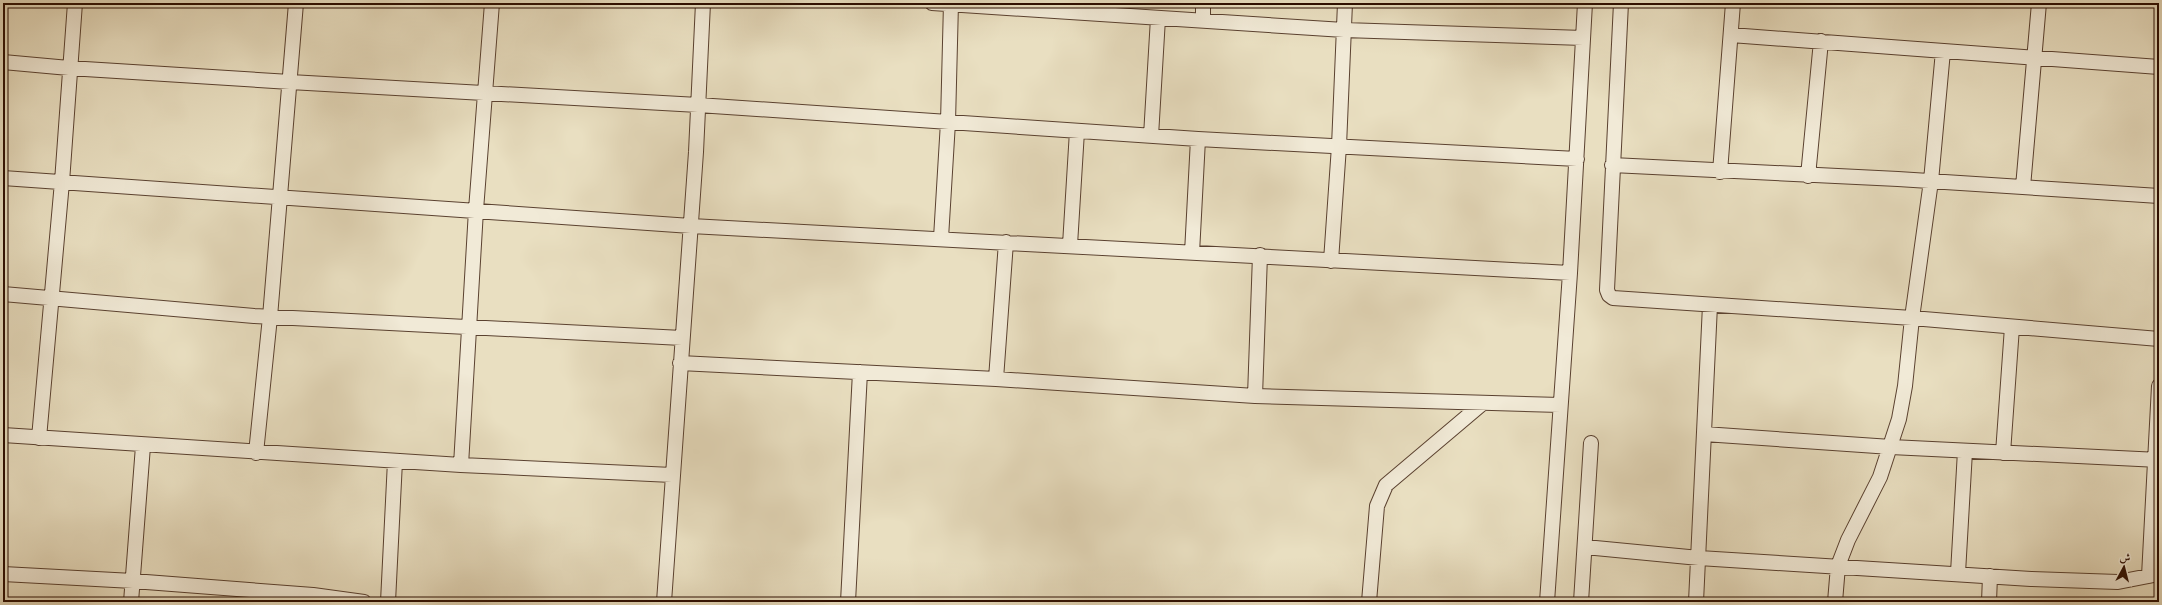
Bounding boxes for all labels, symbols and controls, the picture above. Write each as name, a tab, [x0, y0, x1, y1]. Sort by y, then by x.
north arrow	[2104, 547, 2144, 587]
text: ش	[2119, 550, 2131, 566]

